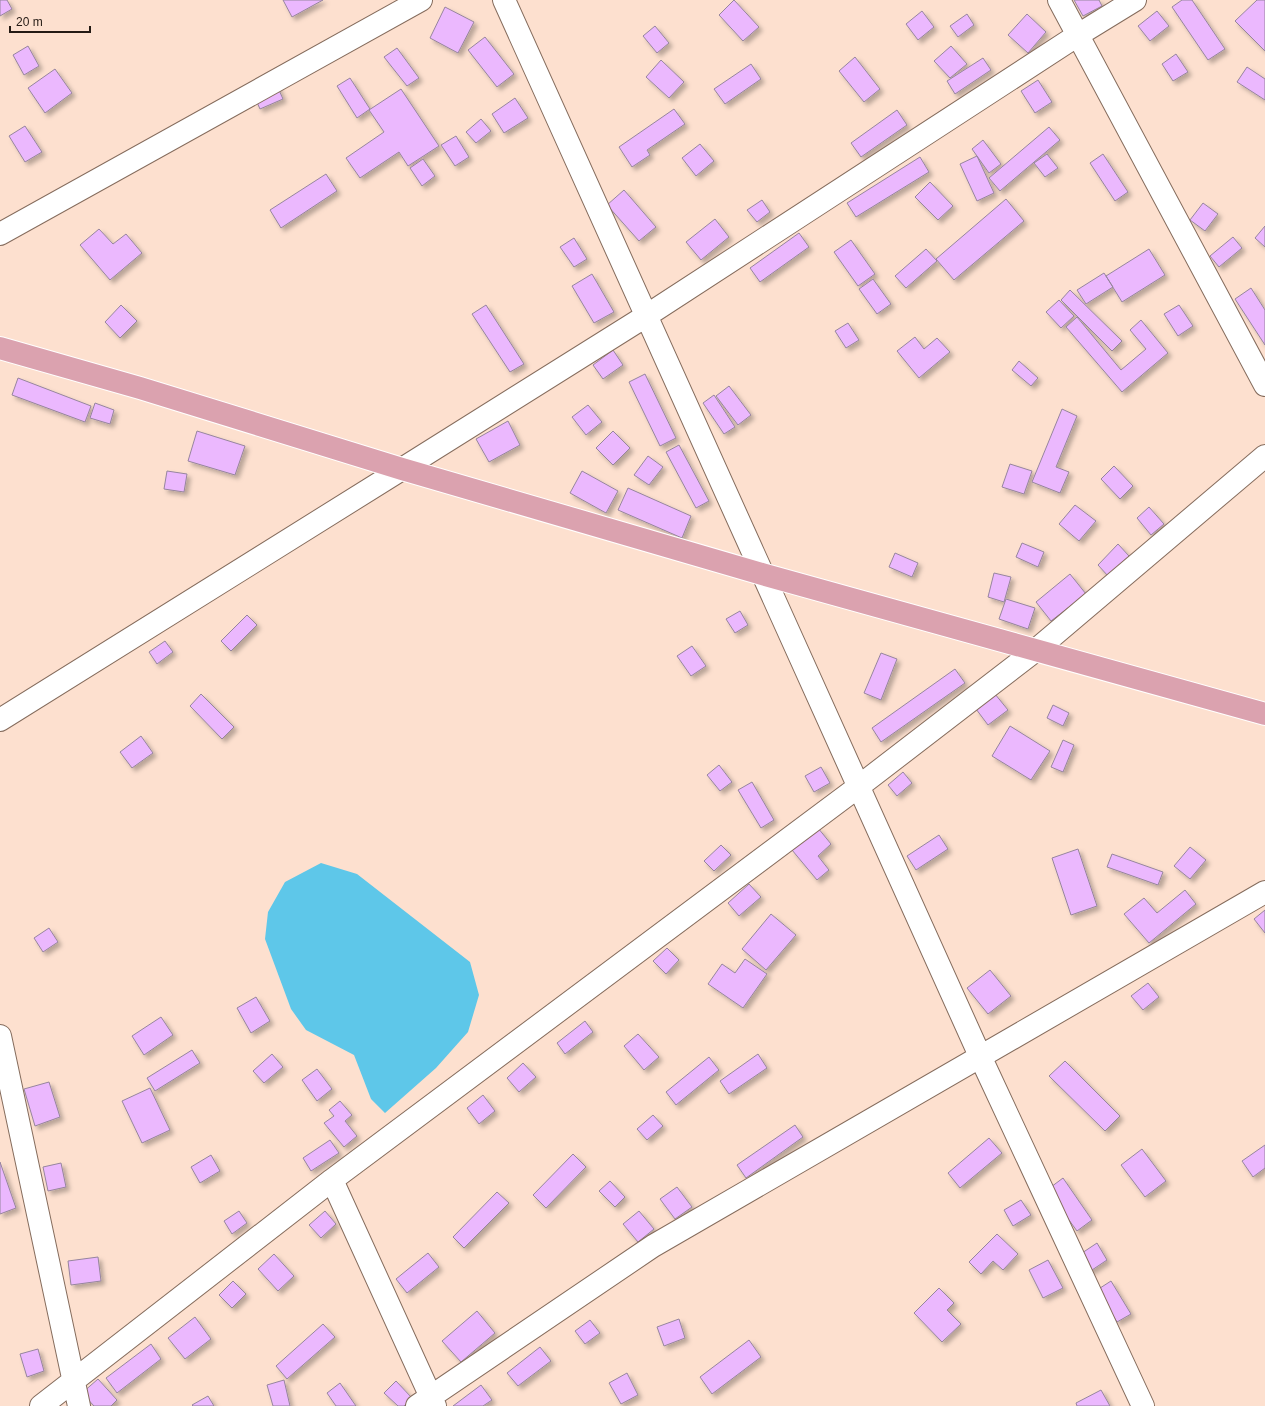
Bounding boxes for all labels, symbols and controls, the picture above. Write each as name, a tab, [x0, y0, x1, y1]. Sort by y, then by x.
scale bar	[10, 8, 90, 34]
text: 20 m	[16, 15, 43, 29]

